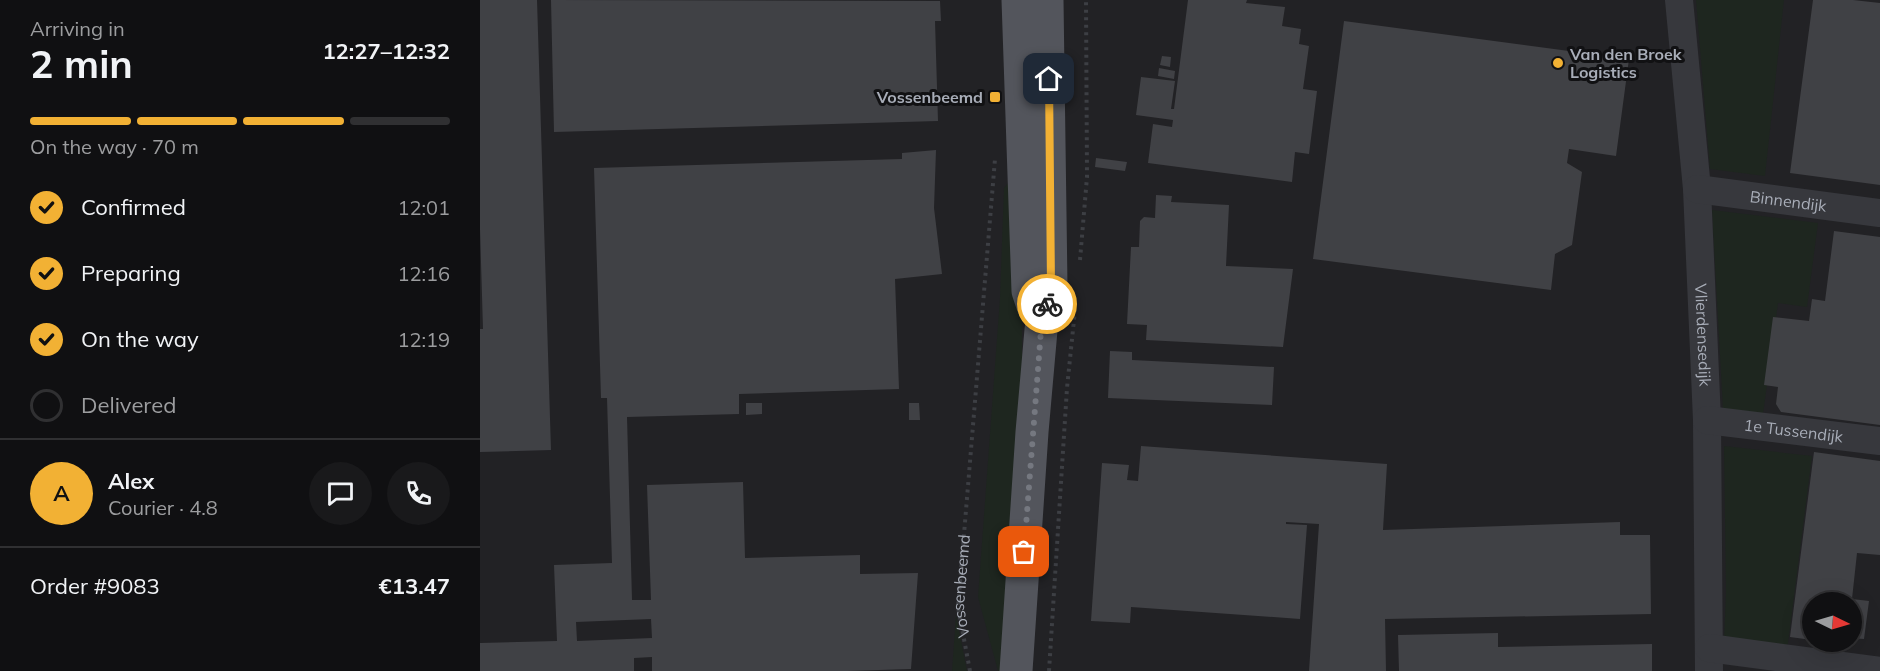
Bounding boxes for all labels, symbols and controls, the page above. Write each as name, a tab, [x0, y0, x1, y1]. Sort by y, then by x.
text: Arriving in	[30, 16, 125, 41]
text: 12:27–12:32	[322, 37, 450, 65]
text: 2 min	[30, 39, 133, 88]
place label: Van den Broek Logistics	[1569, 44, 1683, 82]
pin	[1023, 53, 1074, 104]
marker: Van den Broek Logistics	[1551, 56, 1565, 70]
icon: home	[1032, 62, 1065, 95]
place label: Vossenbeemd	[876, 87, 983, 107]
marker: Vossenbeemd	[988, 90, 1002, 104]
text: On the way · 70 m	[30, 134, 199, 159]
street label: Binnendijk	[1749, 186, 1828, 216]
icon: check	[30, 191, 63, 224]
text: Confirmed	[81, 193, 186, 221]
text: 12:01	[397, 195, 450, 220]
icon: check	[30, 257, 63, 290]
text: Preparing	[81, 259, 181, 287]
text: 12:16	[397, 261, 450, 286]
courier	[1017, 274, 1077, 334]
street label: Vlierdensedijk	[1691, 283, 1716, 388]
icon: bike	[1031, 288, 1064, 321]
icon: check	[30, 323, 63, 356]
text: On the way	[81, 325, 199, 353]
text: 12:19	[397, 327, 450, 352]
text: Delivered	[81, 391, 176, 419]
street label: 1e Tussendijk	[1743, 415, 1845, 447]
button: chat	[309, 462, 372, 525]
button: phone	[387, 462, 450, 525]
text: Alex	[108, 467, 154, 495]
text: A	[53, 479, 70, 507]
text: Courier · 4.8	[108, 495, 218, 520]
pin	[998, 526, 1049, 577]
street label: Vossenbeemd	[948, 534, 974, 639]
icon: bag	[1007, 535, 1040, 568]
text: Order #9083	[30, 572, 160, 600]
text: €13.47	[379, 572, 450, 600]
north arrow	[1802, 592, 1862, 652]
map controls	[1802, 592, 1862, 652]

